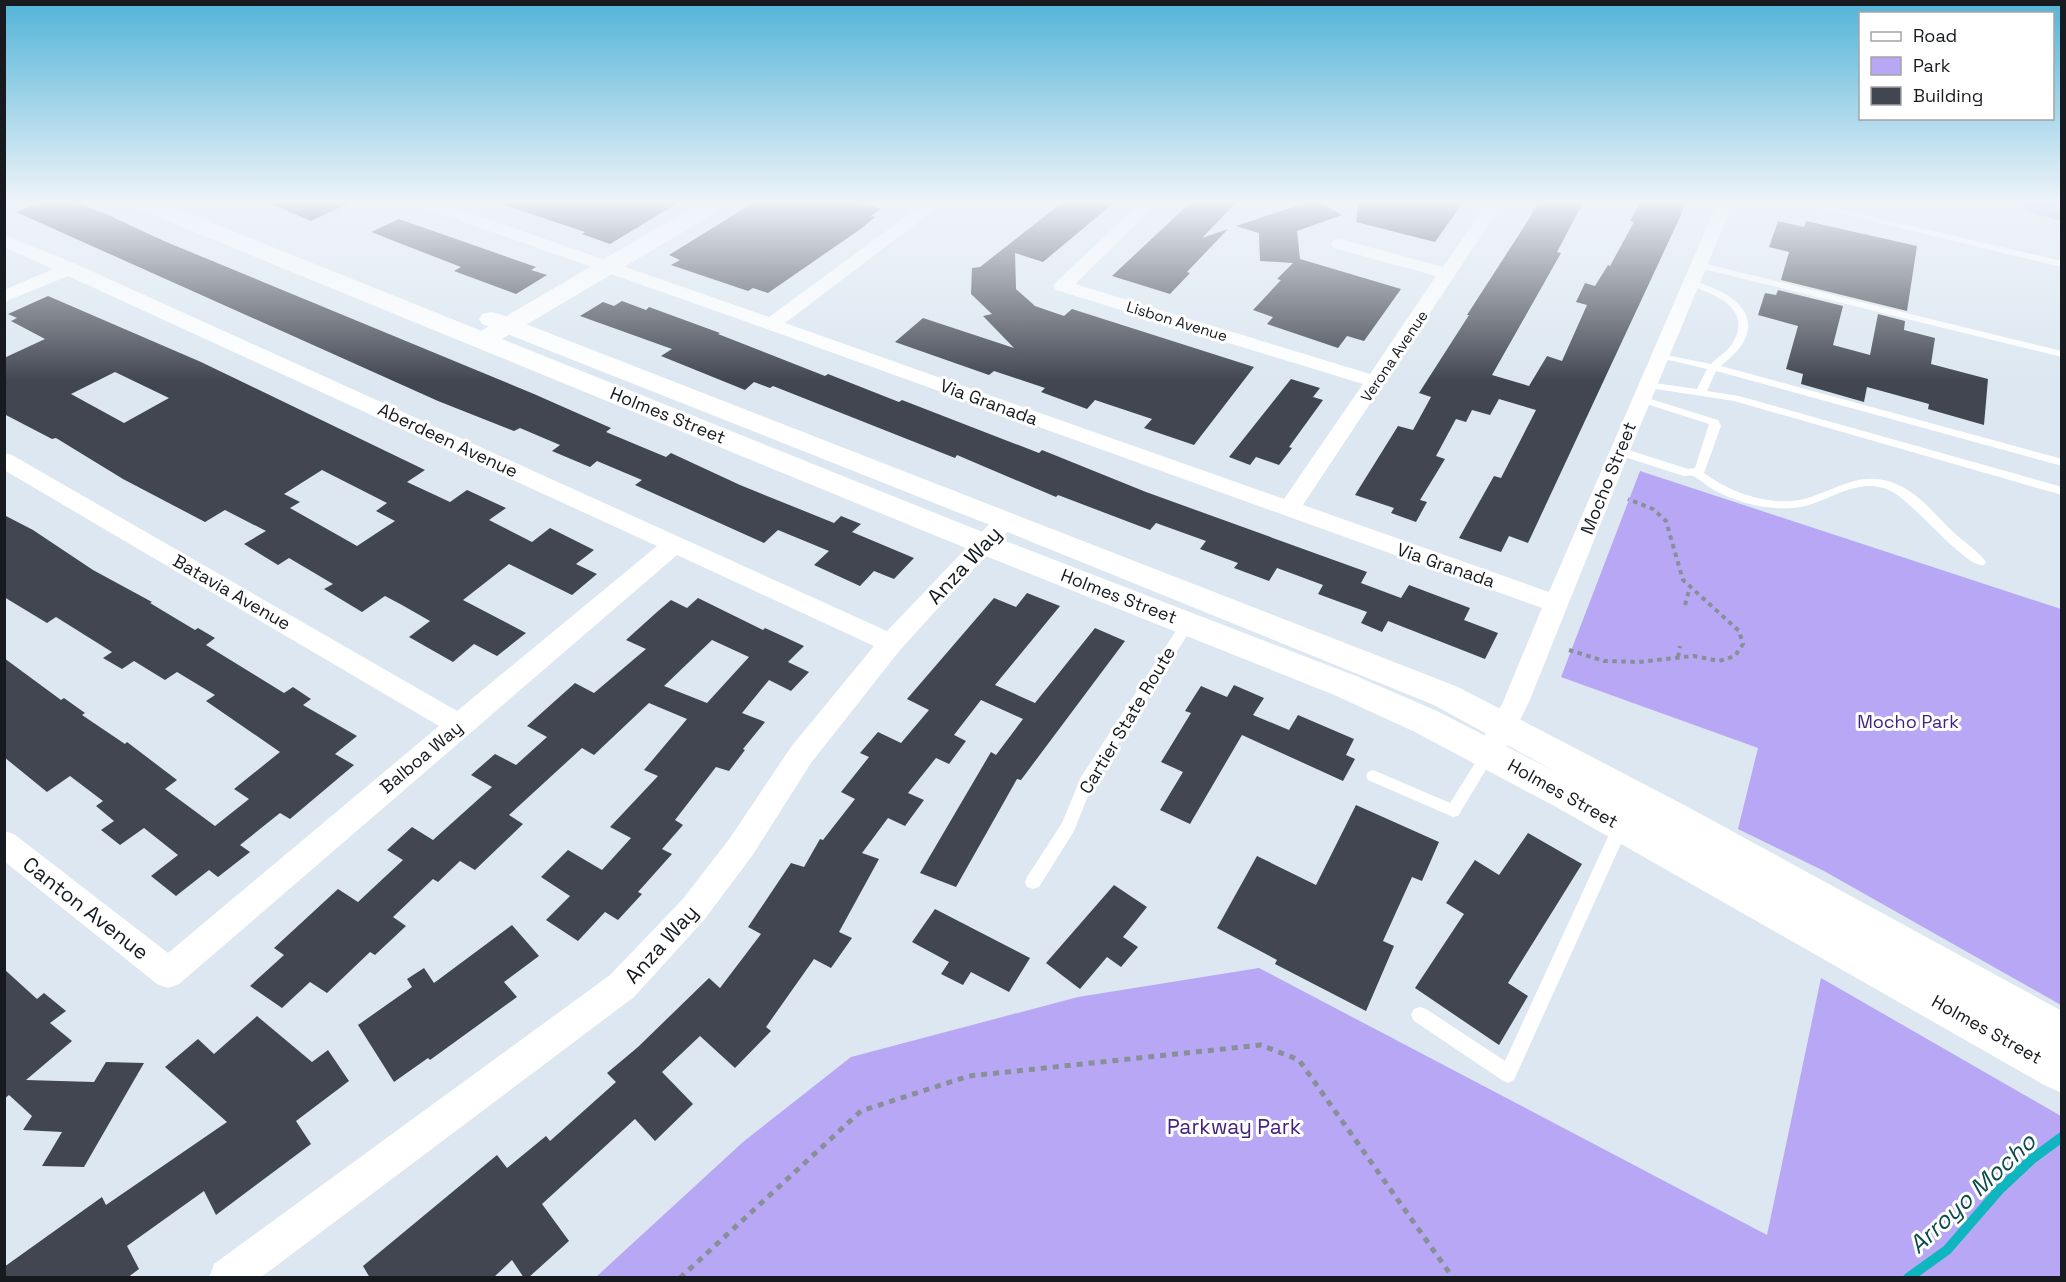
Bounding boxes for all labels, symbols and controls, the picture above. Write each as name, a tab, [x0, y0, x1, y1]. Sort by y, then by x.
legend	[1859, 12, 2054, 120]
text: Road	[1913, 24, 1957, 47]
text: Park	[1913, 54, 1951, 77]
text: Building	[1913, 84, 1983, 107]
street label: Lisbon Avenue	[1124, 297, 1230, 345]
street label: Verona Avenue	[1356, 306, 1432, 406]
street label: Via Granada	[937, 374, 1041, 430]
street label: Holmes Street	[607, 381, 729, 449]
street label: Aberdeen Avenue	[374, 397, 522, 483]
street label: Mocho Street	[1575, 418, 1641, 538]
street label: Anza Way	[921, 520, 1007, 610]
street label: Via Granada	[1394, 537, 1498, 593]
street label: Batavia Avenue	[169, 549, 295, 635]
street label: Holmes Street	[1058, 563, 1180, 629]
street label: Cartier State Route	[1074, 642, 1180, 798]
park label: Mocho Park	[1857, 710, 1959, 733]
street label: Balboa Way	[375, 716, 467, 798]
street label: Holmes Street	[1504, 753, 1622, 833]
street label: Canton Avenue	[18, 850, 154, 966]
street label: Anza Way	[618, 899, 704, 989]
street label: Holmes Street	[1928, 989, 2046, 1069]
park label: Parkway Park	[1167, 1113, 1301, 1140]
water label: Arroyo Mocho	[1902, 1125, 2043, 1260]

